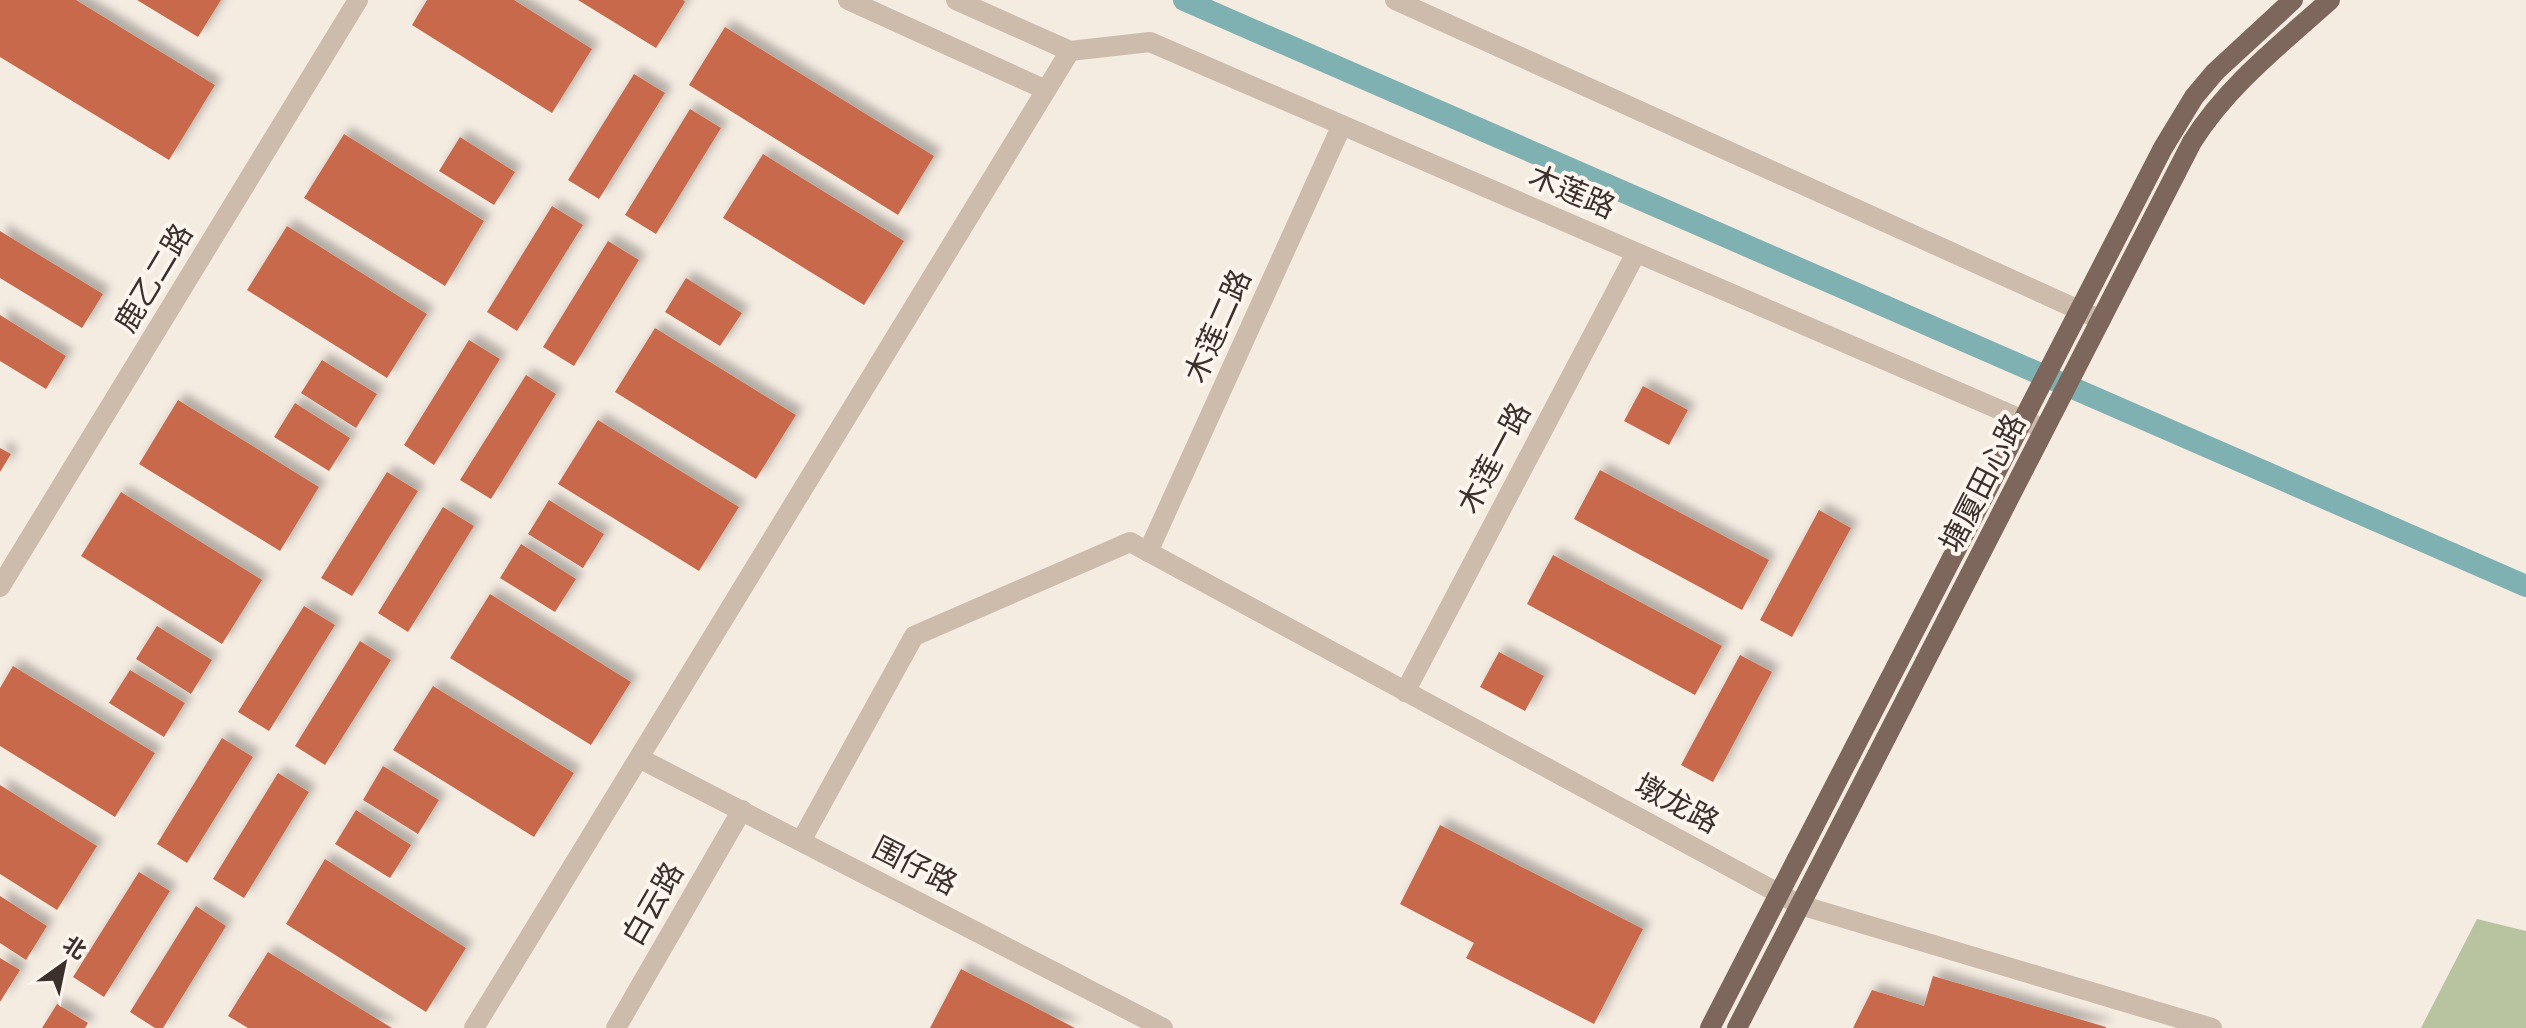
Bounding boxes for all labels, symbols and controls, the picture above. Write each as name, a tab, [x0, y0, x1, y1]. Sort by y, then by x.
street label: 木莲路	[1524, 160, 1620, 224]
street label: 鹿乙二路	[109, 218, 199, 338]
street label: 木莲二路	[1179, 265, 1257, 387]
street label: 木莲一路	[1452, 398, 1536, 518]
street label: 塘厦田心路	[1935, 409, 2031, 557]
street label: 墩龙路	[1630, 769, 1724, 839]
street label: 围仔路	[868, 831, 962, 901]
street label: 白云路	[617, 857, 689, 951]
north arrow	[24, 924, 104, 1004]
text: 北	[59, 932, 90, 963]

